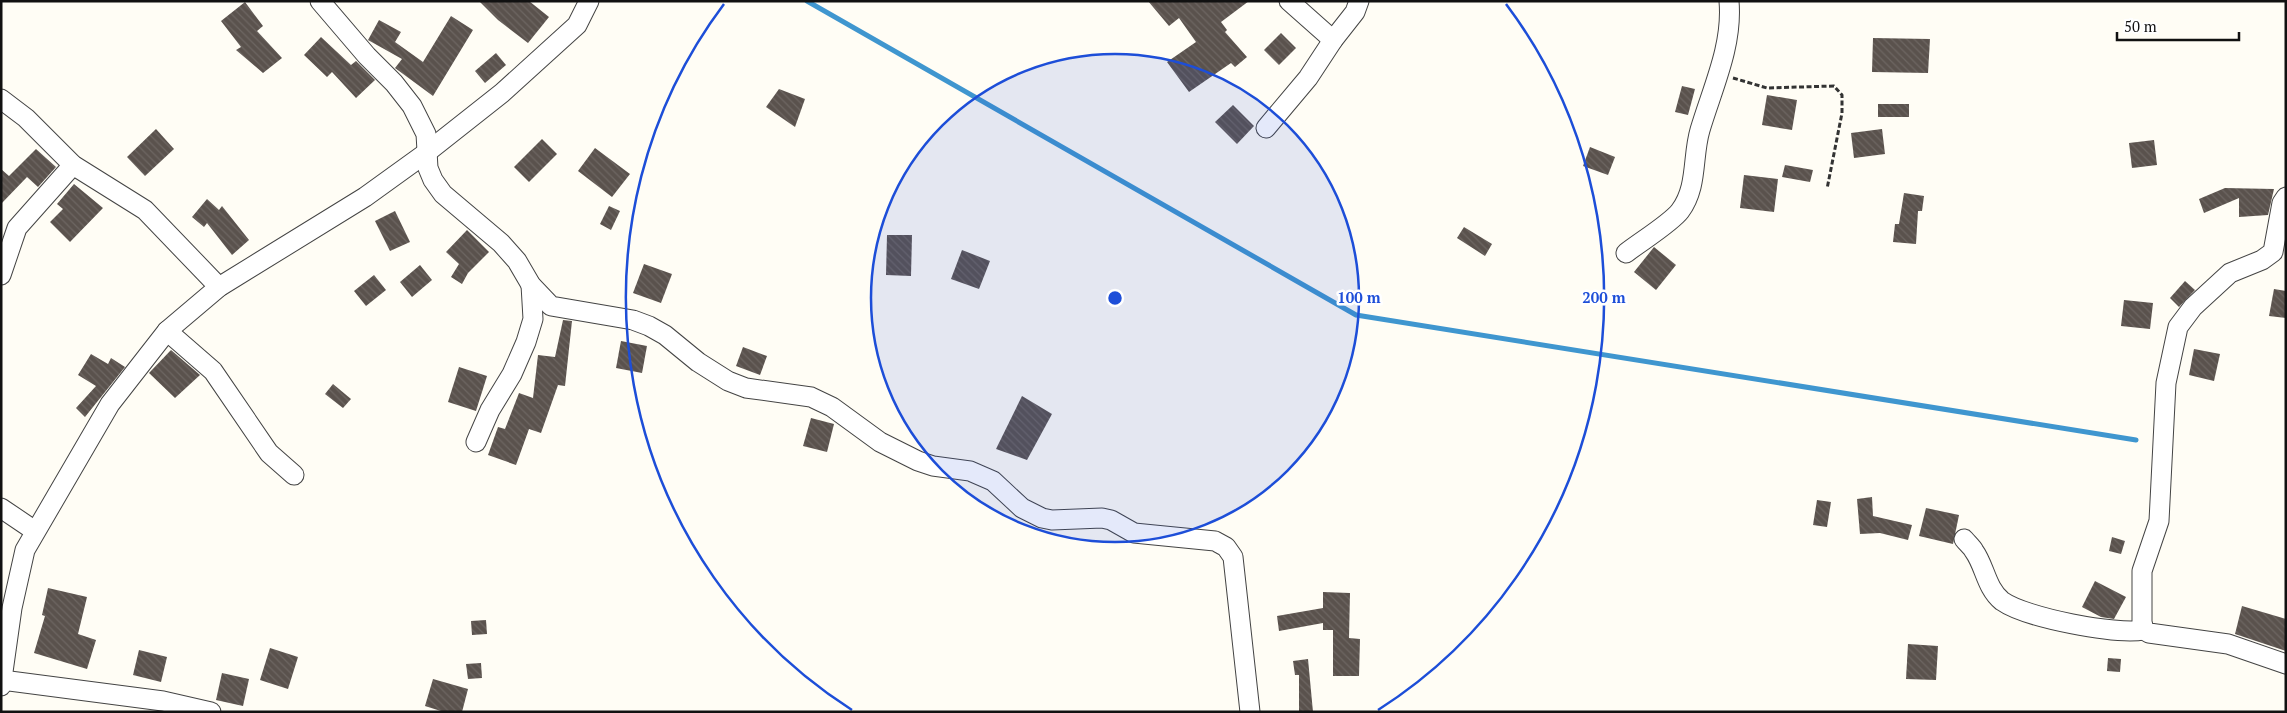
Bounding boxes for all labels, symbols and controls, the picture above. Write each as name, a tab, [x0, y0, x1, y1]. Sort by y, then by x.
scale bar	[2117, 10, 2240, 42]
text: 50 m	[2124, 16, 2157, 36]
text: 100 m	[1337, 287, 1381, 307]
text: 200 m	[1582, 287, 1626, 307]
centre of rings	[1106, 289, 1124, 307]

